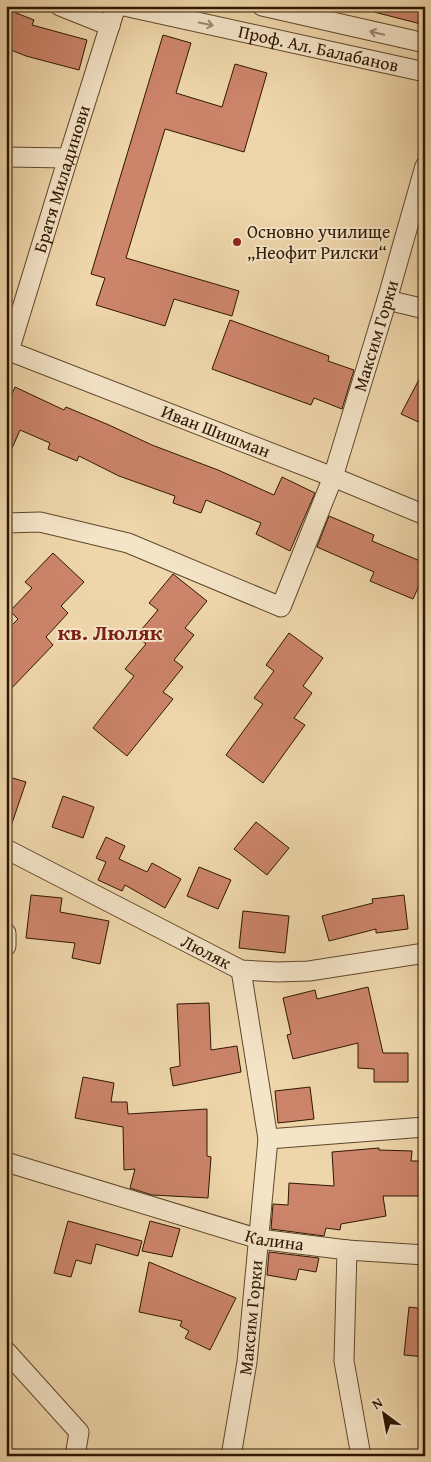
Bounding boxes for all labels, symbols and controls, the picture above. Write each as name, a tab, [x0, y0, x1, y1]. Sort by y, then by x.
street label: Проф. Ал. Балабанов	[236, 17, 402, 79]
one-way arrow	[198, 20, 214, 29]
one-way arrow	[370, 28, 386, 37]
street label: Братя Миладинови	[26, 101, 97, 256]
place label: Основно училище „Неофит Рилски“	[247, 218, 390, 266]
marker: Основно училище „Неофит Рилски“	[231, 236, 243, 248]
street label: Максим Горки	[346, 276, 405, 395]
street label: Иван Шишман	[157, 397, 275, 464]
district label: кв. Люляк	[58, 616, 163, 648]
street label: Люляк	[177, 927, 236, 976]
street label: Калина	[242, 1221, 306, 1258]
street label: Максим Горки	[231, 1258, 270, 1377]
north arrow	[358, 1390, 408, 1440]
text: N	[368, 1392, 387, 1414]

